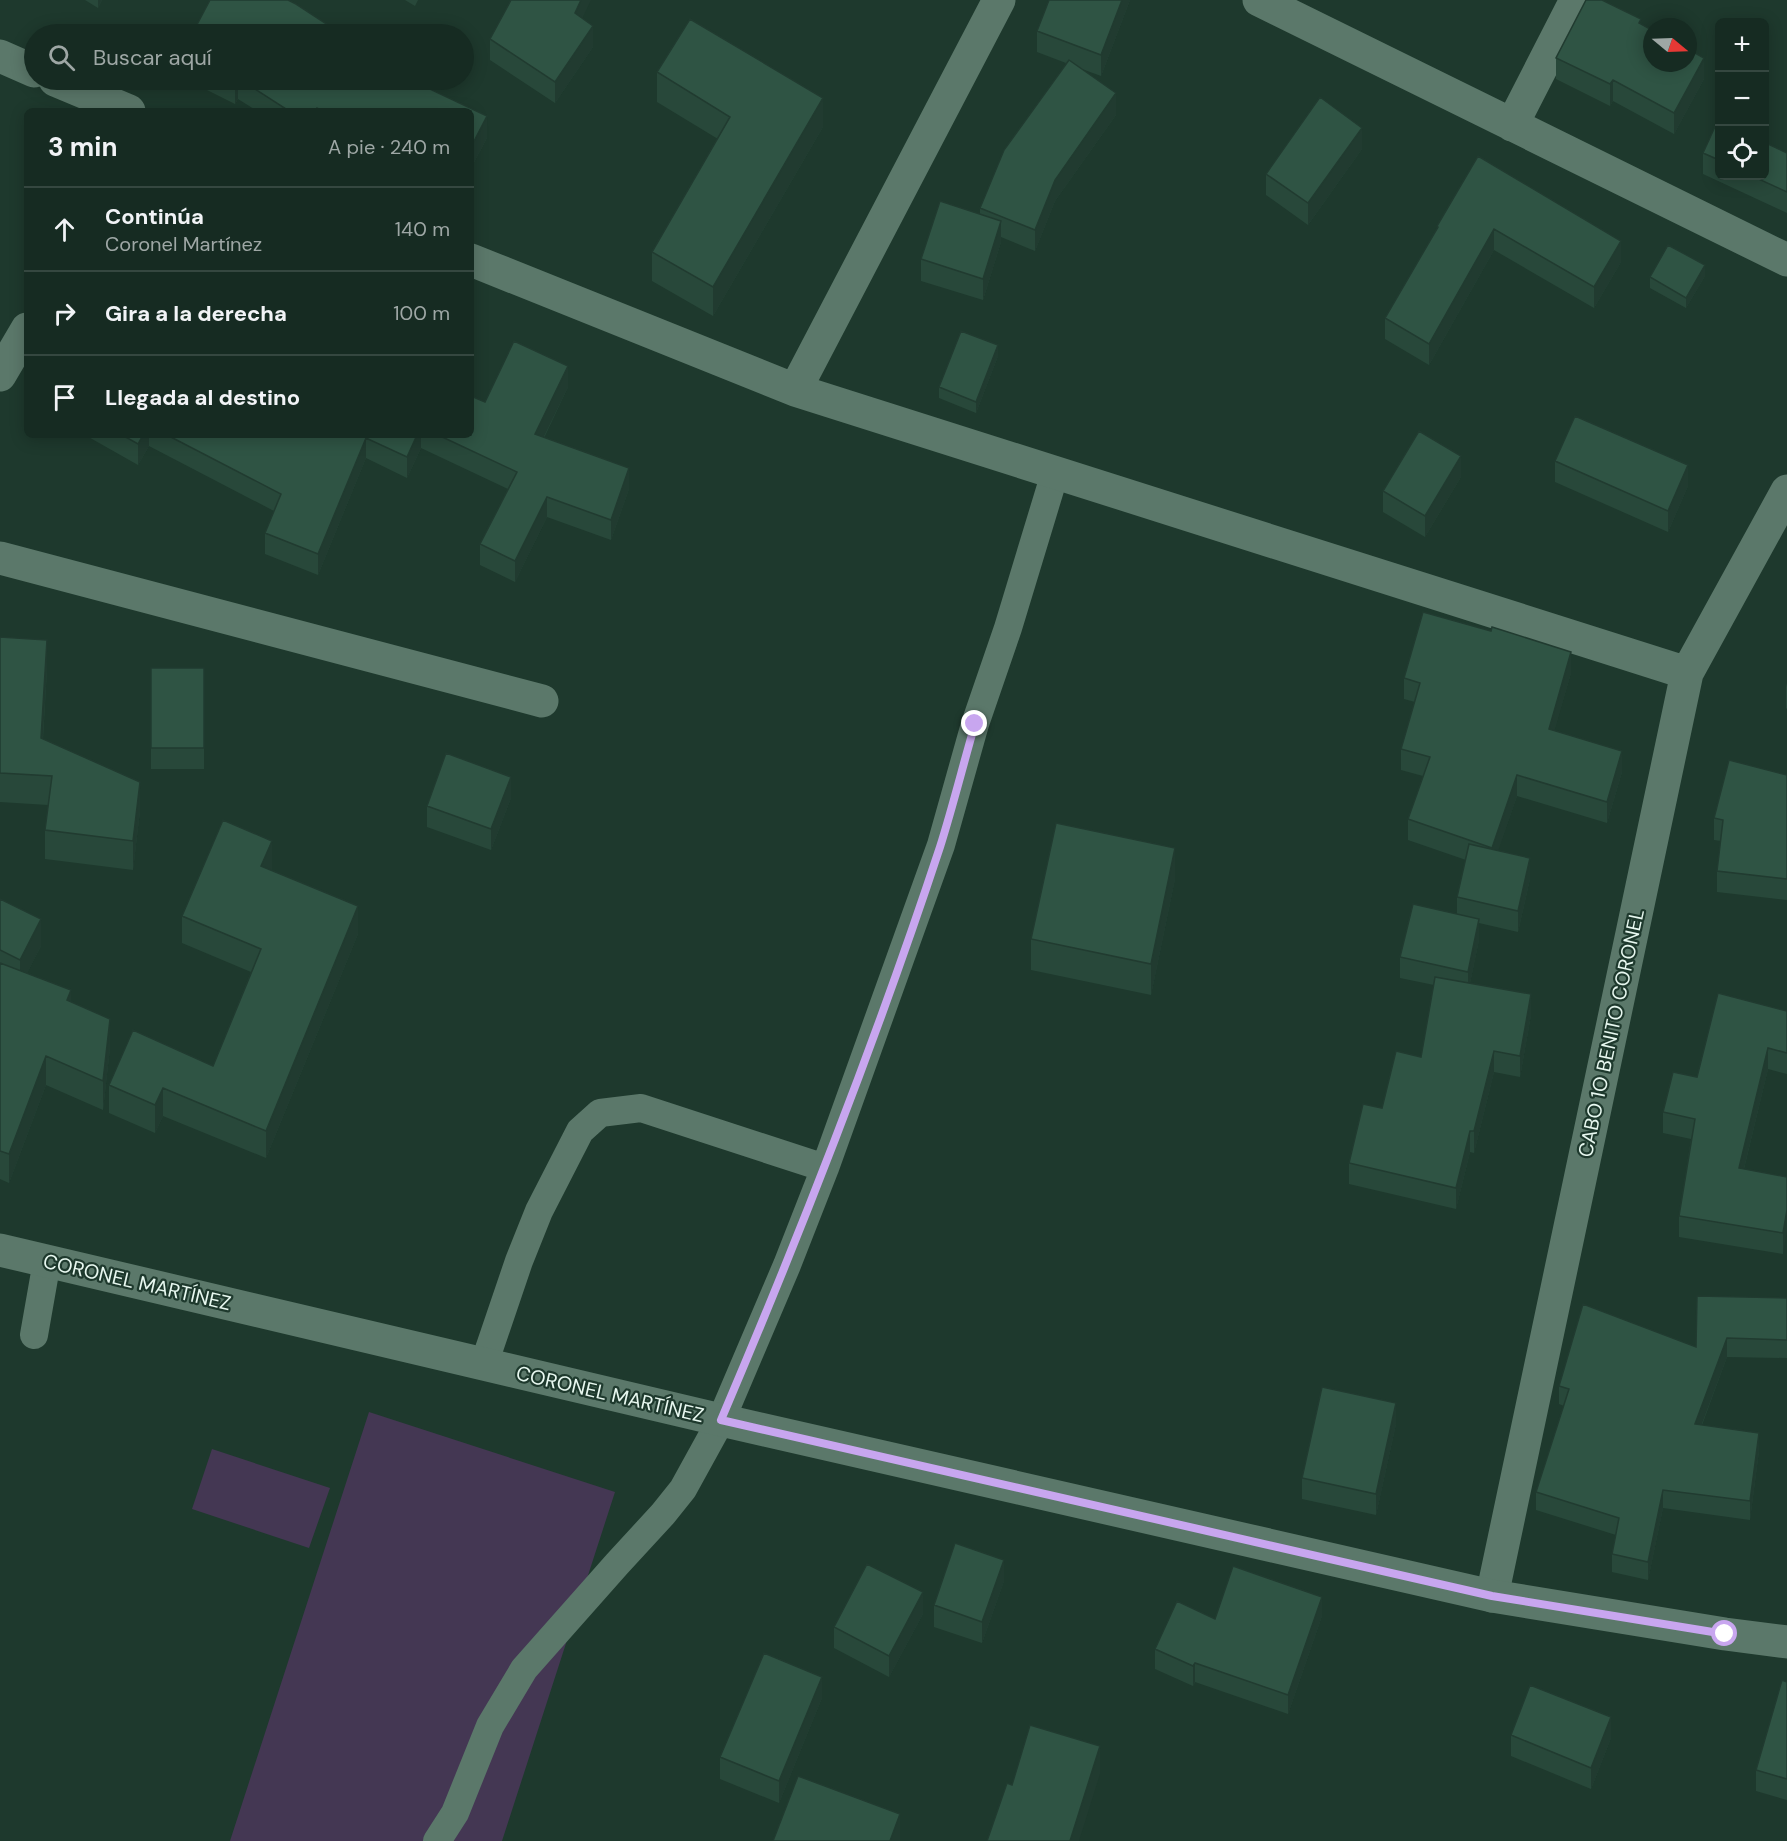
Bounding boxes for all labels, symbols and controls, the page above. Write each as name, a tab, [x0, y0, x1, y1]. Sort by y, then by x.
north arrow	[1643, 18, 1697, 72]
map controls	[1715, 18, 1769, 180]
button: +	[1715, 18, 1769, 72]
search box	[24, 24, 474, 90]
icon: search	[45, 41, 78, 74]
text: Buscar aquí	[93, 43, 212, 72]
button: −	[1715, 72, 1769, 126]
button: locate	[1715, 126, 1769, 180]
text: 3 min	[48, 130, 117, 164]
text: A pie · 240 m	[328, 134, 450, 160]
text: Continúa	[105, 202, 204, 231]
icon: ahead	[48, 213, 81, 246]
text: 140 m	[395, 216, 450, 242]
text: Coronel Martínez	[105, 231, 262, 257]
icon: right	[48, 297, 81, 330]
text: Gira a la derecha	[105, 299, 287, 328]
text: 100 m	[393, 300, 450, 326]
icon: arrive	[48, 381, 81, 414]
text: Llegada al destino	[105, 383, 300, 412]
route end	[961, 710, 987, 736]
street label: CABO 1O BENITO CORONEL	[1572, 906, 1650, 1160]
street label: CORONEL MARTÍNEZ	[41, 1248, 233, 1316]
street label: CORONEL MARTÍNEZ	[514, 1360, 706, 1428]
route start	[1711, 1620, 1737, 1646]

